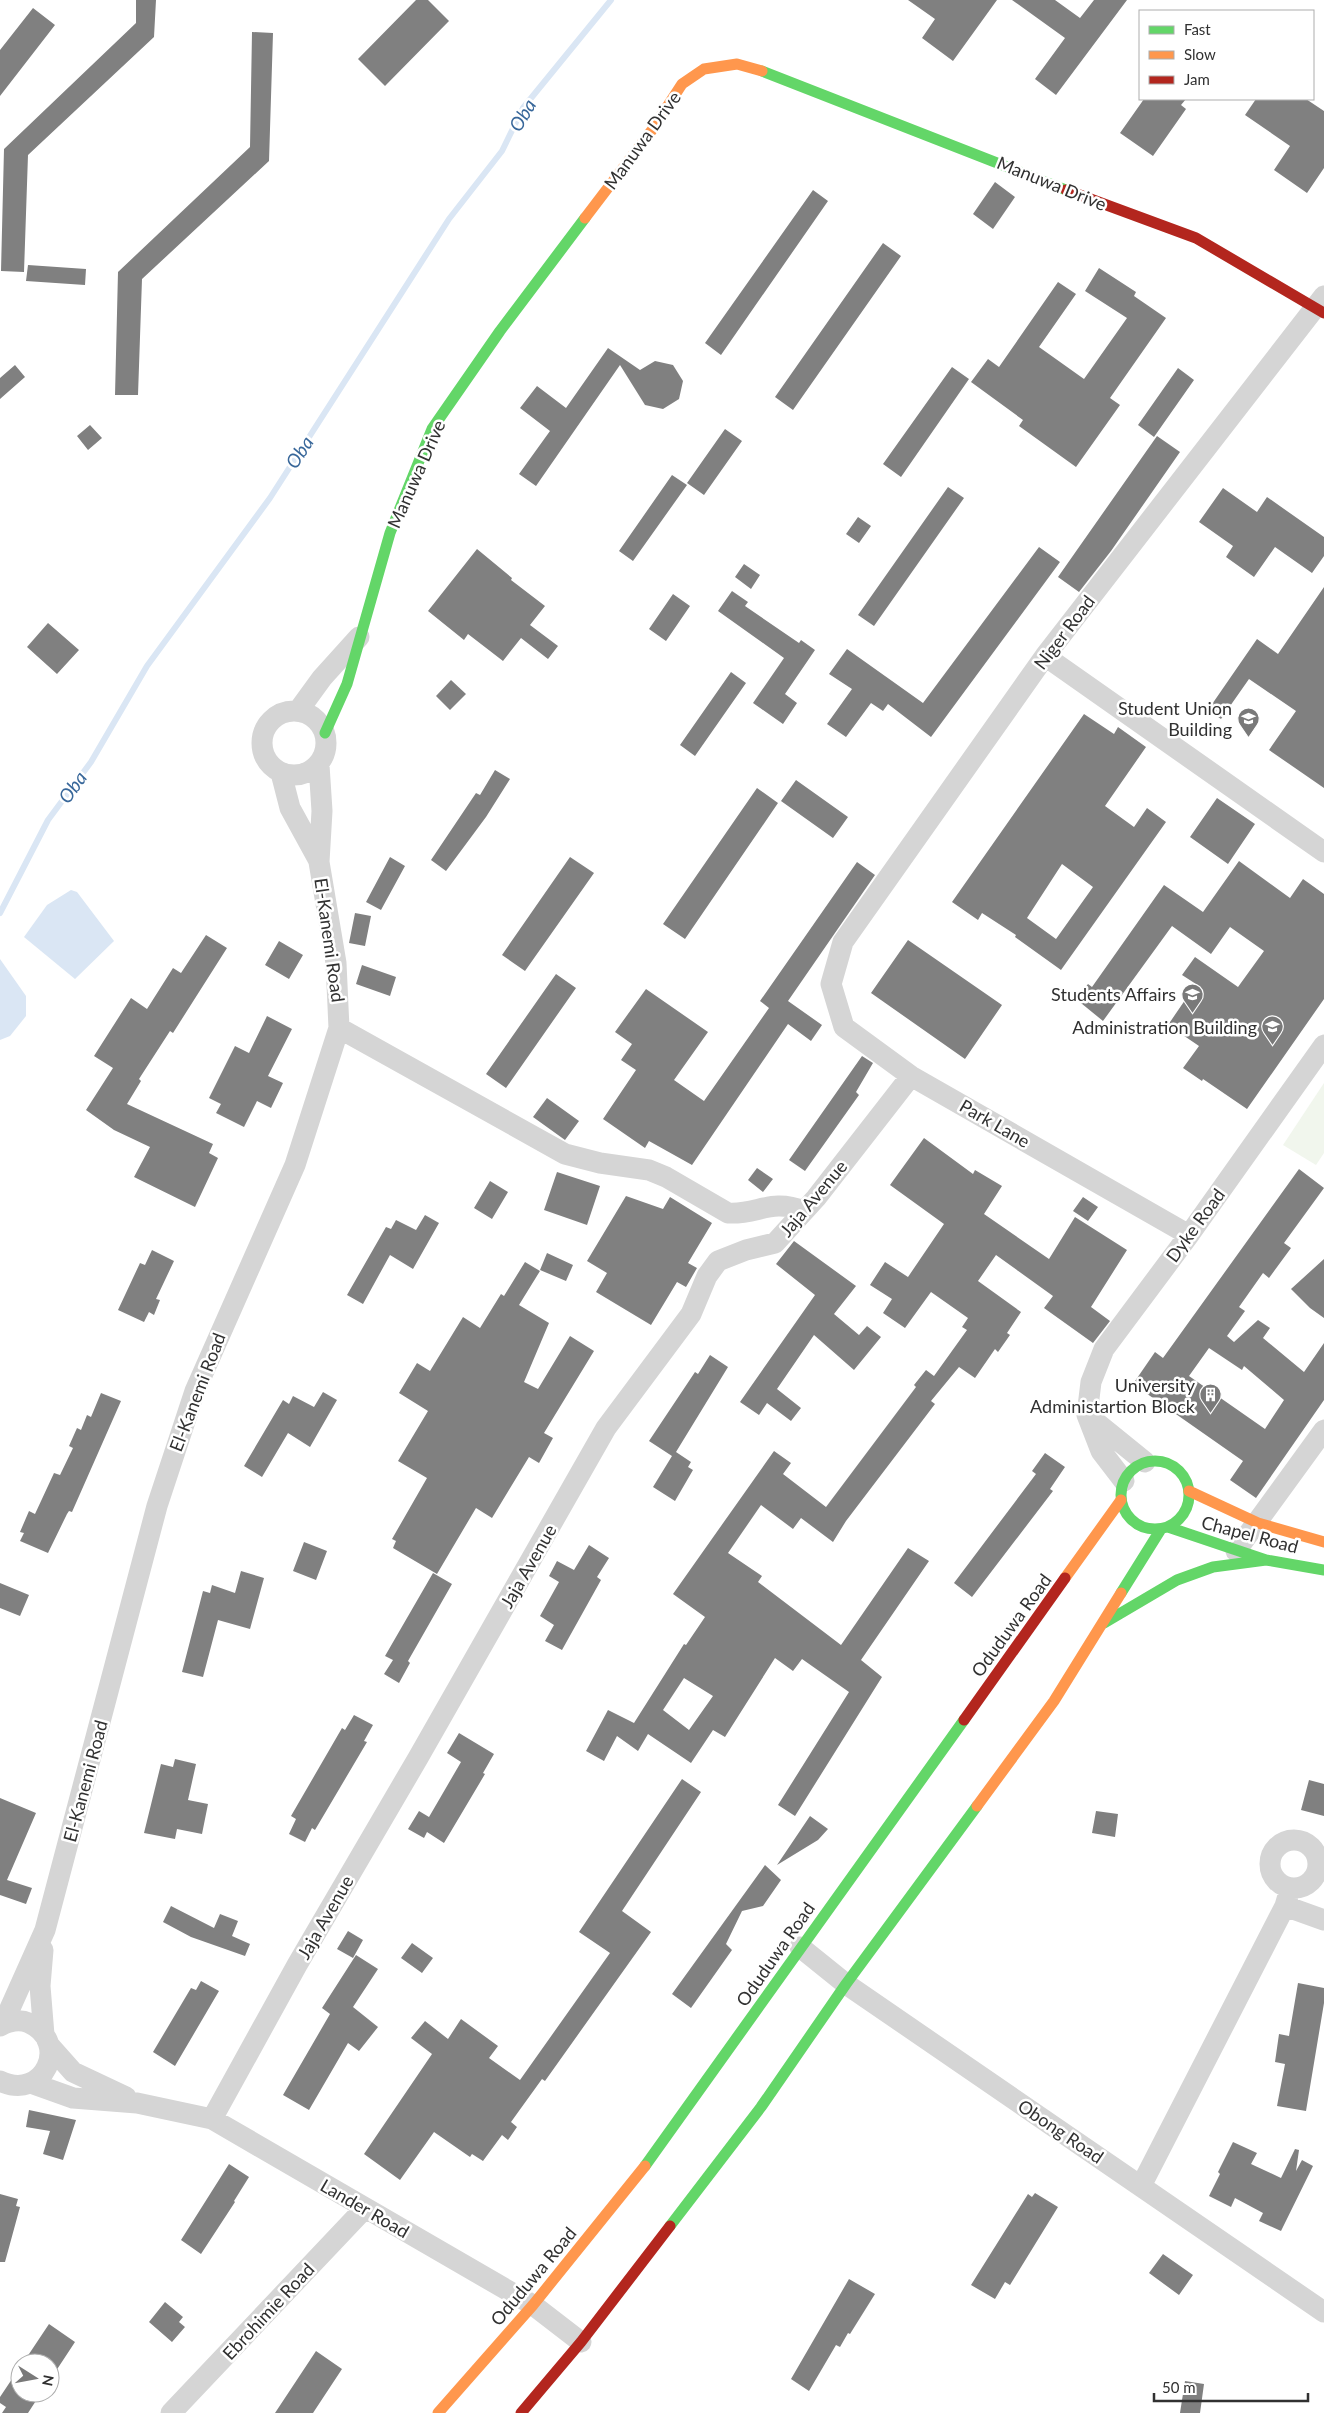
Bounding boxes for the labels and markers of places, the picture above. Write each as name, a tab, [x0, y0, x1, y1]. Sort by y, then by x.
place label: Student Union Building	[1118, 697, 1232, 740]
school or university icon: Student Union Building	[1236, 706, 1260, 737]
school or university icon: Students Affairs	[1180, 982, 1204, 1013]
place label: Students Affairs	[1051, 983, 1176, 1005]
school or university icon: Administration Building	[1261, 1015, 1285, 1046]
place label: Administration Building	[1072, 1016, 1257, 1038]
place label: University Administartion Block	[1030, 1374, 1196, 1417]
building icon: University Administartion Block	[1199, 1383, 1223, 1414]

